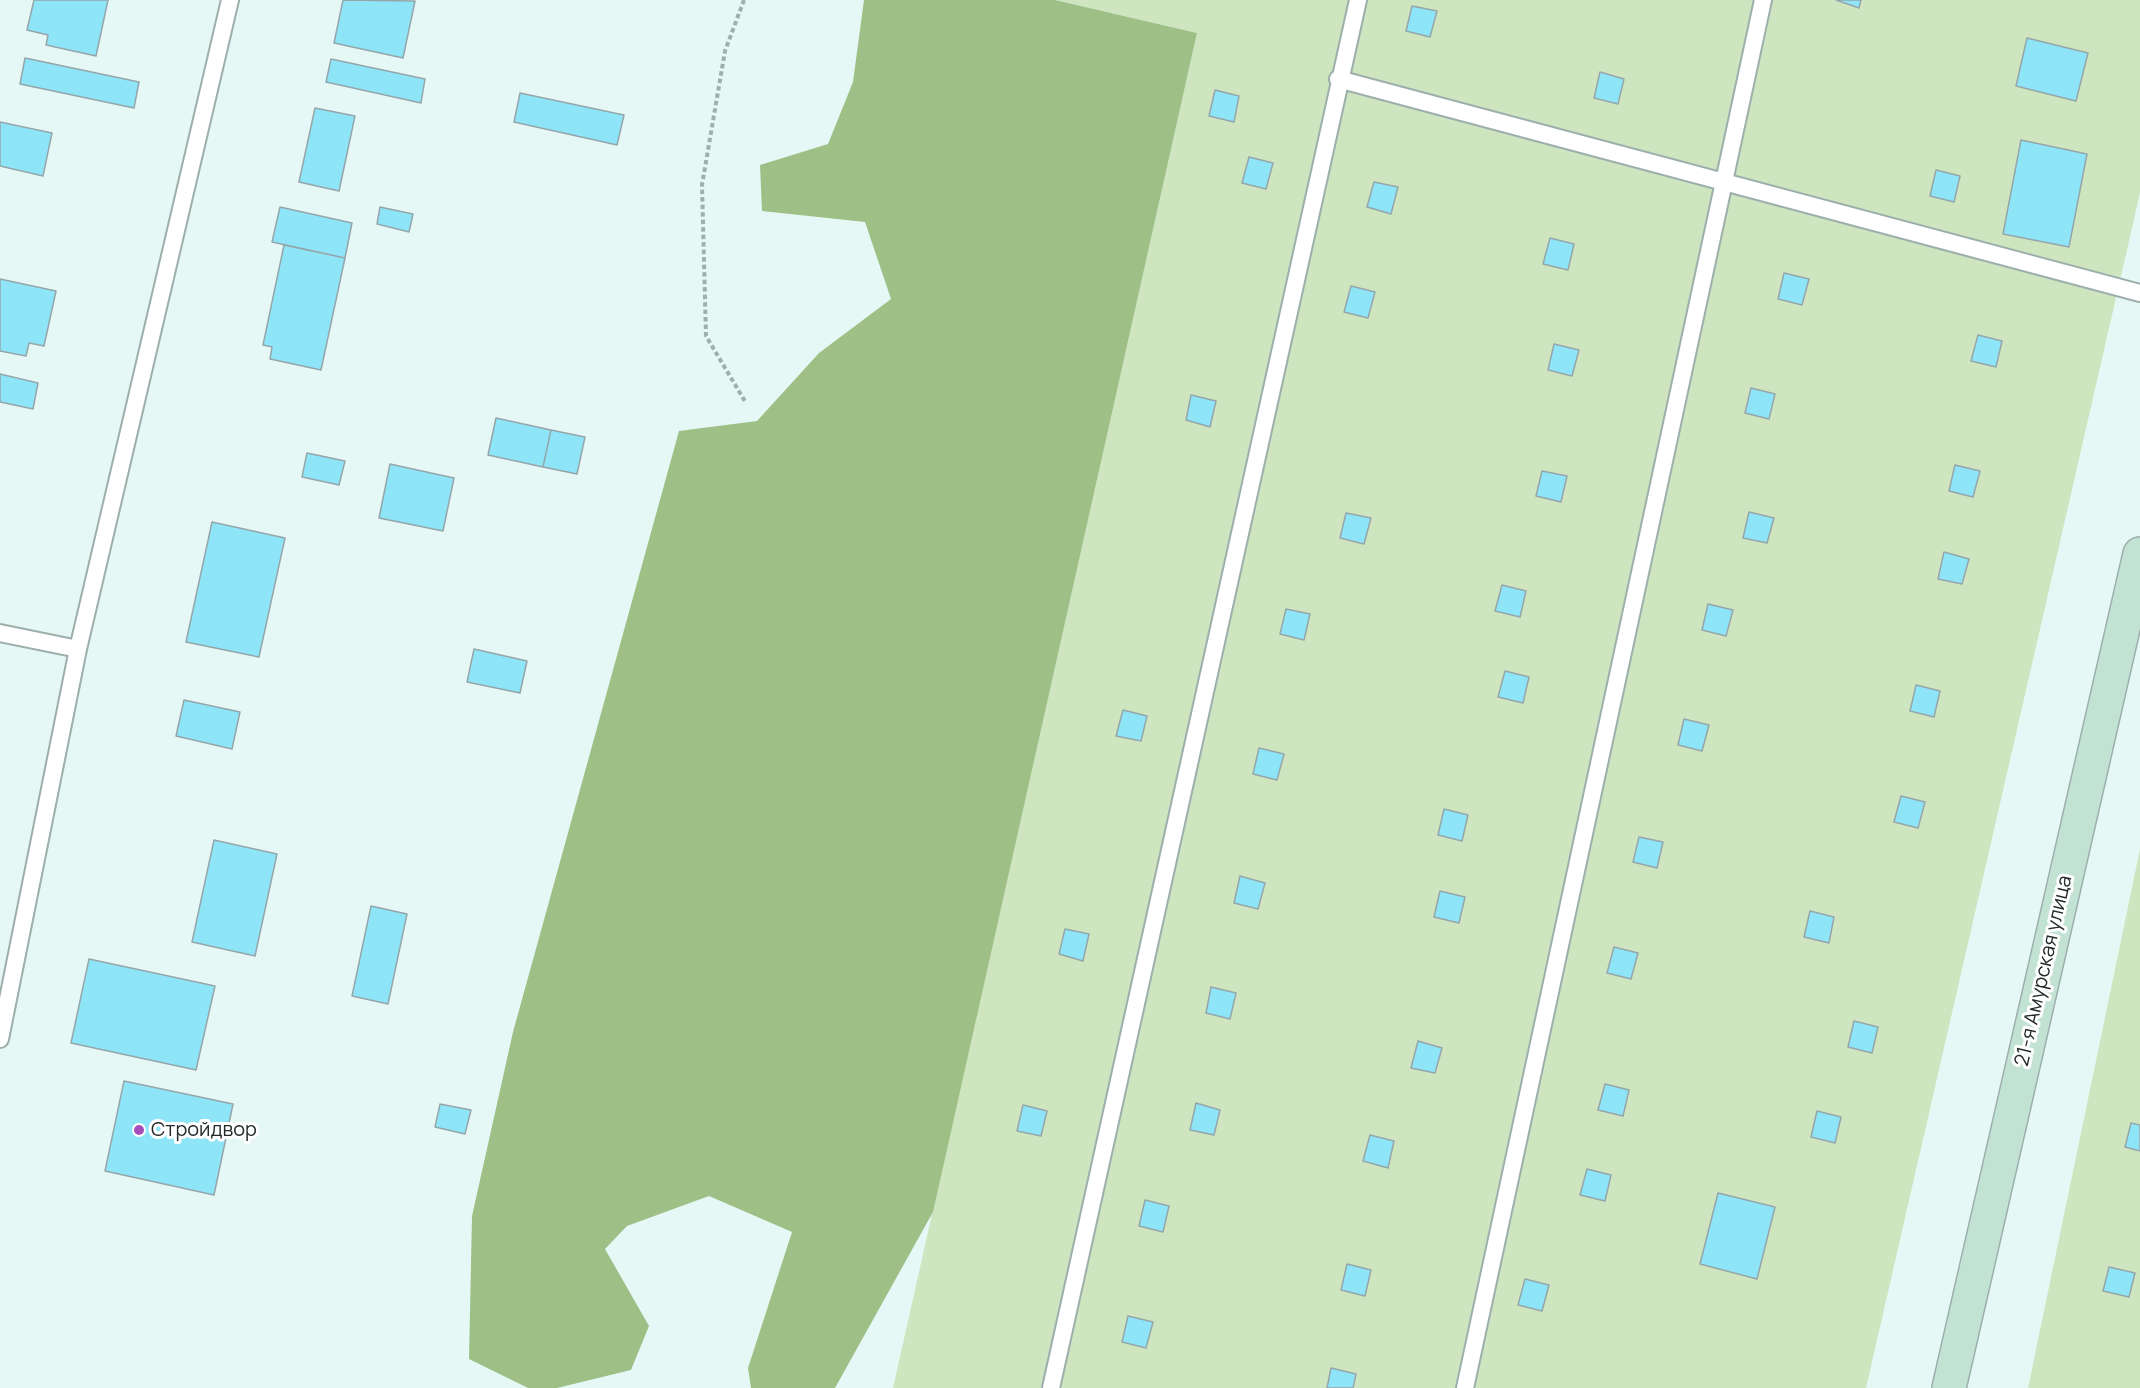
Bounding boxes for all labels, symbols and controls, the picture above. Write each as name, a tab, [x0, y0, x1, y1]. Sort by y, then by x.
street label: 21-я Амурская улица	[2010, 873, 2078, 1069]
place label: Стройдвор	[151, 1118, 257, 1142]
marker: Стройдвор	[132, 1123, 146, 1137]

